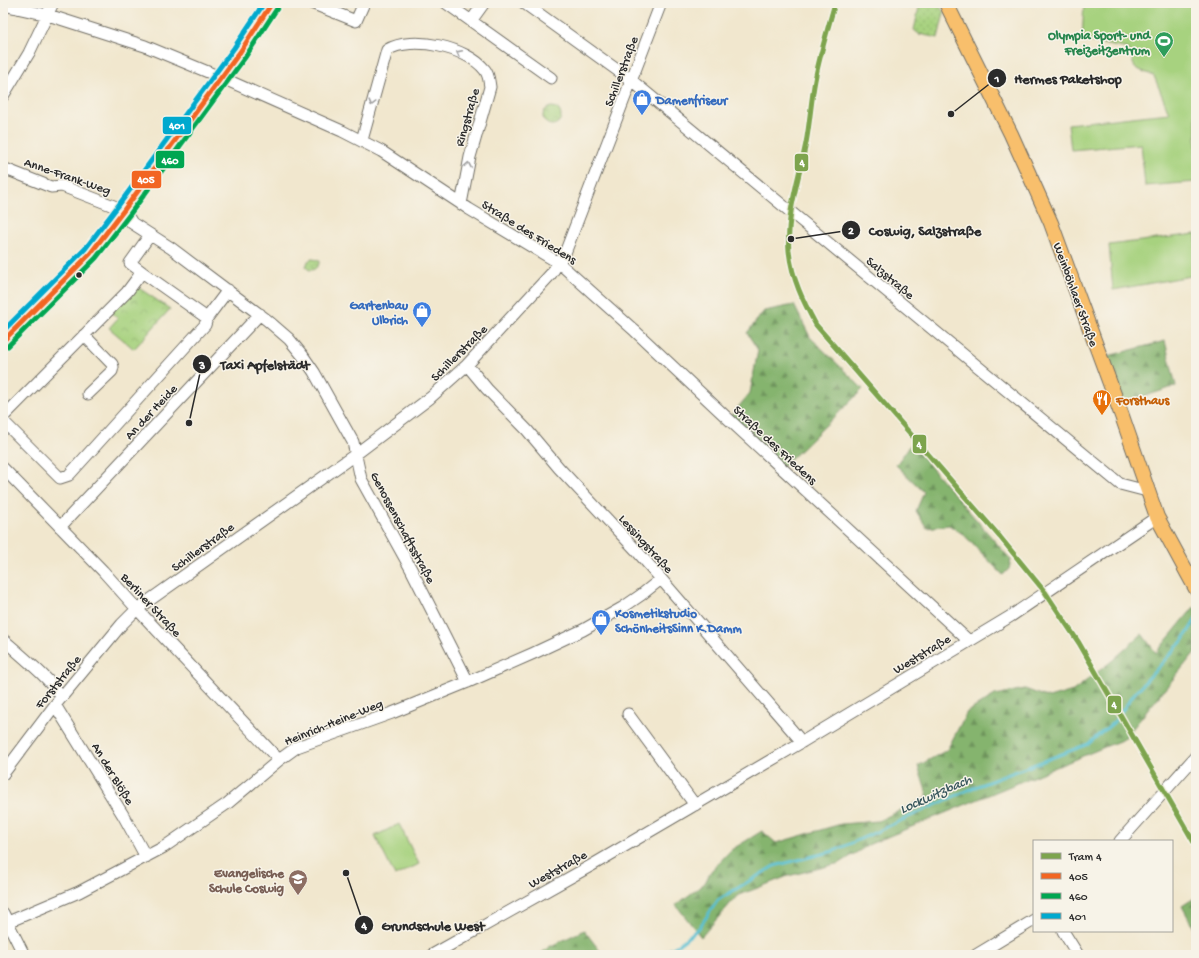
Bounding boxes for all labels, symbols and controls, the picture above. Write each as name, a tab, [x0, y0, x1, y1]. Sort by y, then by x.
place label: Olympia Sport- und Freizeitzentrum	[1048, 29, 1151, 59]
sports icon: Olympia Sport- und Freizeitzentrum	[1153, 30, 1175, 58]
street label: Schillerstraße	[602, 34, 643, 109]
one-way arrow	[456, 50, 464, 58]
callout: Hermes Paketshop	[987, 65, 1130, 91]
text: Hermes Paketshop	[1014, 72, 1122, 89]
text: 1	[994, 73, 1000, 87]
street label: Ringstraße	[453, 87, 484, 148]
shop icon: Damenfriseur	[631, 88, 653, 116]
place label: Damenfriseur	[655, 93, 729, 109]
one-way arrow	[368, 99, 377, 106]
line badge: 401	[162, 116, 192, 135]
text: 401	[168, 121, 185, 133]
line badge: 460	[155, 150, 185, 169]
line badge: 4	[794, 153, 809, 172]
street label: Anne-Frank-Weg	[22, 156, 112, 199]
text: 460	[160, 156, 179, 168]
text: 4	[798, 158, 805, 170]
one-way arrow	[464, 162, 472, 168]
line badge: 405	[131, 170, 162, 189]
text: 405	[136, 175, 155, 187]
street label: Straße des Friedens	[478, 198, 580, 269]
callout: Coswig, Salzstraße	[841, 217, 989, 243]
text: Coswig, Salzstraße	[868, 224, 982, 241]
text: 2	[848, 225, 854, 239]
street label: Weinböhlaer Straße	[1049, 241, 1101, 349]
street label: Salzstraße	[862, 254, 917, 304]
unlabelled marker	[74, 270, 84, 280]
place label: Gartenbau Ulbrich	[350, 299, 409, 329]
shop icon: Gartenbau Ulbrich	[411, 300, 433, 328]
street label: Schillerstraße	[428, 322, 491, 385]
callout: Taxi Apfelstädt	[192, 351, 317, 377]
text: Taxi Apfelstädt	[219, 358, 311, 375]
text: 3	[198, 360, 205, 374]
street label: An der Heide	[122, 382, 181, 443]
restaurant icon: Forsthaus	[1091, 388, 1113, 416]
place label: Forsthaus	[1115, 394, 1170, 409]
street label: Straße des Friedens	[729, 403, 820, 489]
line badge: 4	[912, 434, 927, 454]
text: 4	[915, 440, 922, 452]
street label: Genossenschaftsstraße	[366, 470, 438, 587]
street label: Lessingstraße	[615, 512, 676, 577]
street label: Schillerstraße	[169, 520, 238, 576]
street label: Berliner Straße	[116, 570, 184, 641]
place label: Kosmetikstudio SchönheitsSinn K.Damm	[614, 607, 742, 637]
shop icon: Kosmetikstudio SchönheitsSinn K.Damm	[590, 608, 612, 636]
street label: Weststraße	[891, 632, 954, 678]
street label: Forststraße	[32, 653, 85, 713]
line badge: 4	[1107, 695, 1122, 714]
street label: Heinrich-Heine-Weg	[282, 697, 385, 750]
text: 4	[1110, 700, 1117, 712]
street label: An der Blöße	[87, 741, 136, 808]
water label: Lockwitzbach	[898, 772, 975, 819]
legend	[1033, 840, 1173, 932]
street label: Weststraße	[526, 848, 590, 892]
text: Tram 4	[1068, 851, 1102, 865]
place label: Evangelische Schule Coswig	[209, 867, 285, 897]
school or university icon: Evangelische Schule Coswig	[287, 868, 309, 896]
text: 405	[1069, 871, 1088, 885]
text: 460	[1069, 891, 1088, 905]
text: 401	[1069, 911, 1086, 925]
callout: Grundschule West	[354, 912, 492, 938]
text: Grundschule West	[382, 919, 486, 936]
text: 4	[360, 920, 367, 934]

